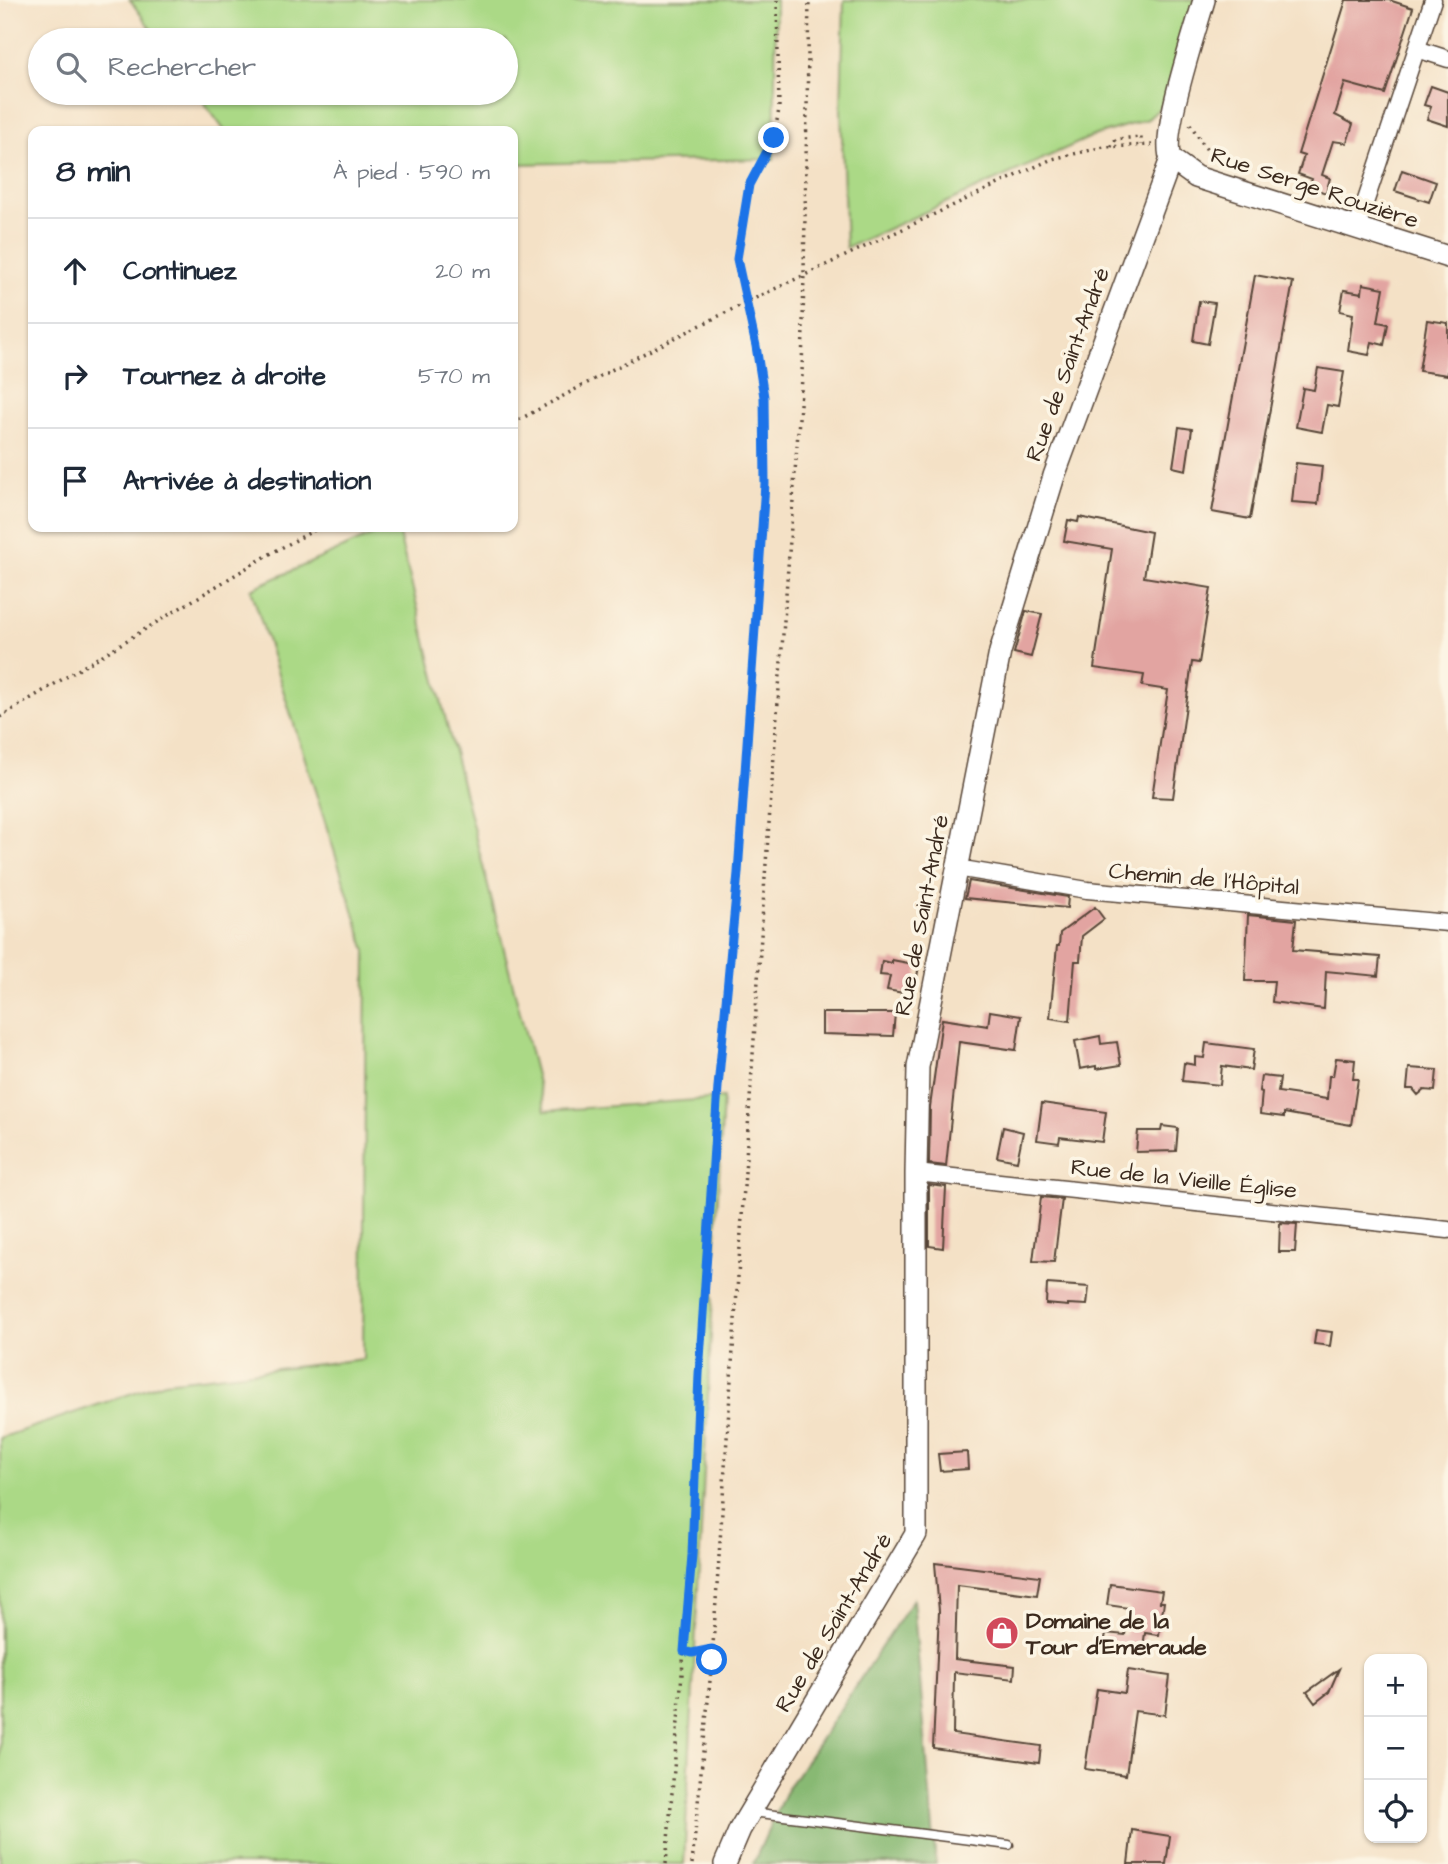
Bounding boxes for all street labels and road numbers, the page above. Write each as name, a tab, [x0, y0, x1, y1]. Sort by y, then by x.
street label: Rue Serge Rouzière	[1206, 139, 1423, 238]
street label: Rue de Saint-André	[1018, 263, 1118, 466]
street label: Rue de Saint-André	[887, 812, 957, 1018]
street label: Chemin de l'Hôpital	[1107, 855, 1300, 903]
street label: Rue de la Vieille Église	[1069, 1151, 1298, 1208]
street label: Rue de Saint-André	[768, 1527, 900, 1718]

